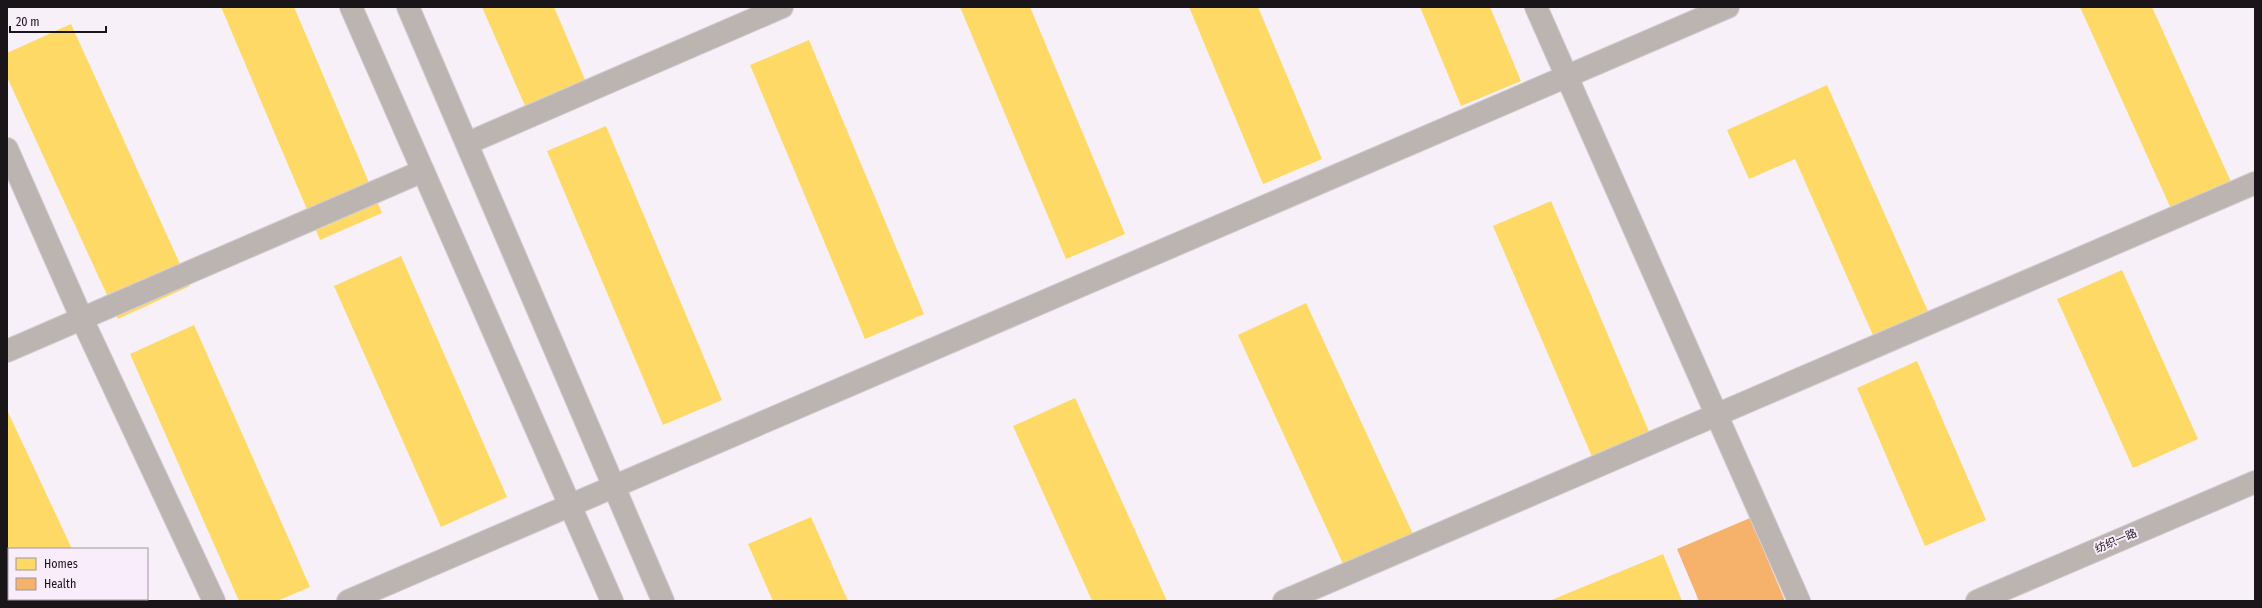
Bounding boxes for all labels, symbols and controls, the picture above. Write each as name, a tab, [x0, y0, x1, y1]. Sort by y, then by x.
scale bar	[10, 8, 106, 34]
text: 20 m	[16, 15, 40, 29]
street label: 纺织一路	[2093, 526, 2139, 556]
legend	[8, 548, 148, 600]
text: Homes	[44, 557, 78, 571]
text: Health	[44, 577, 76, 591]

